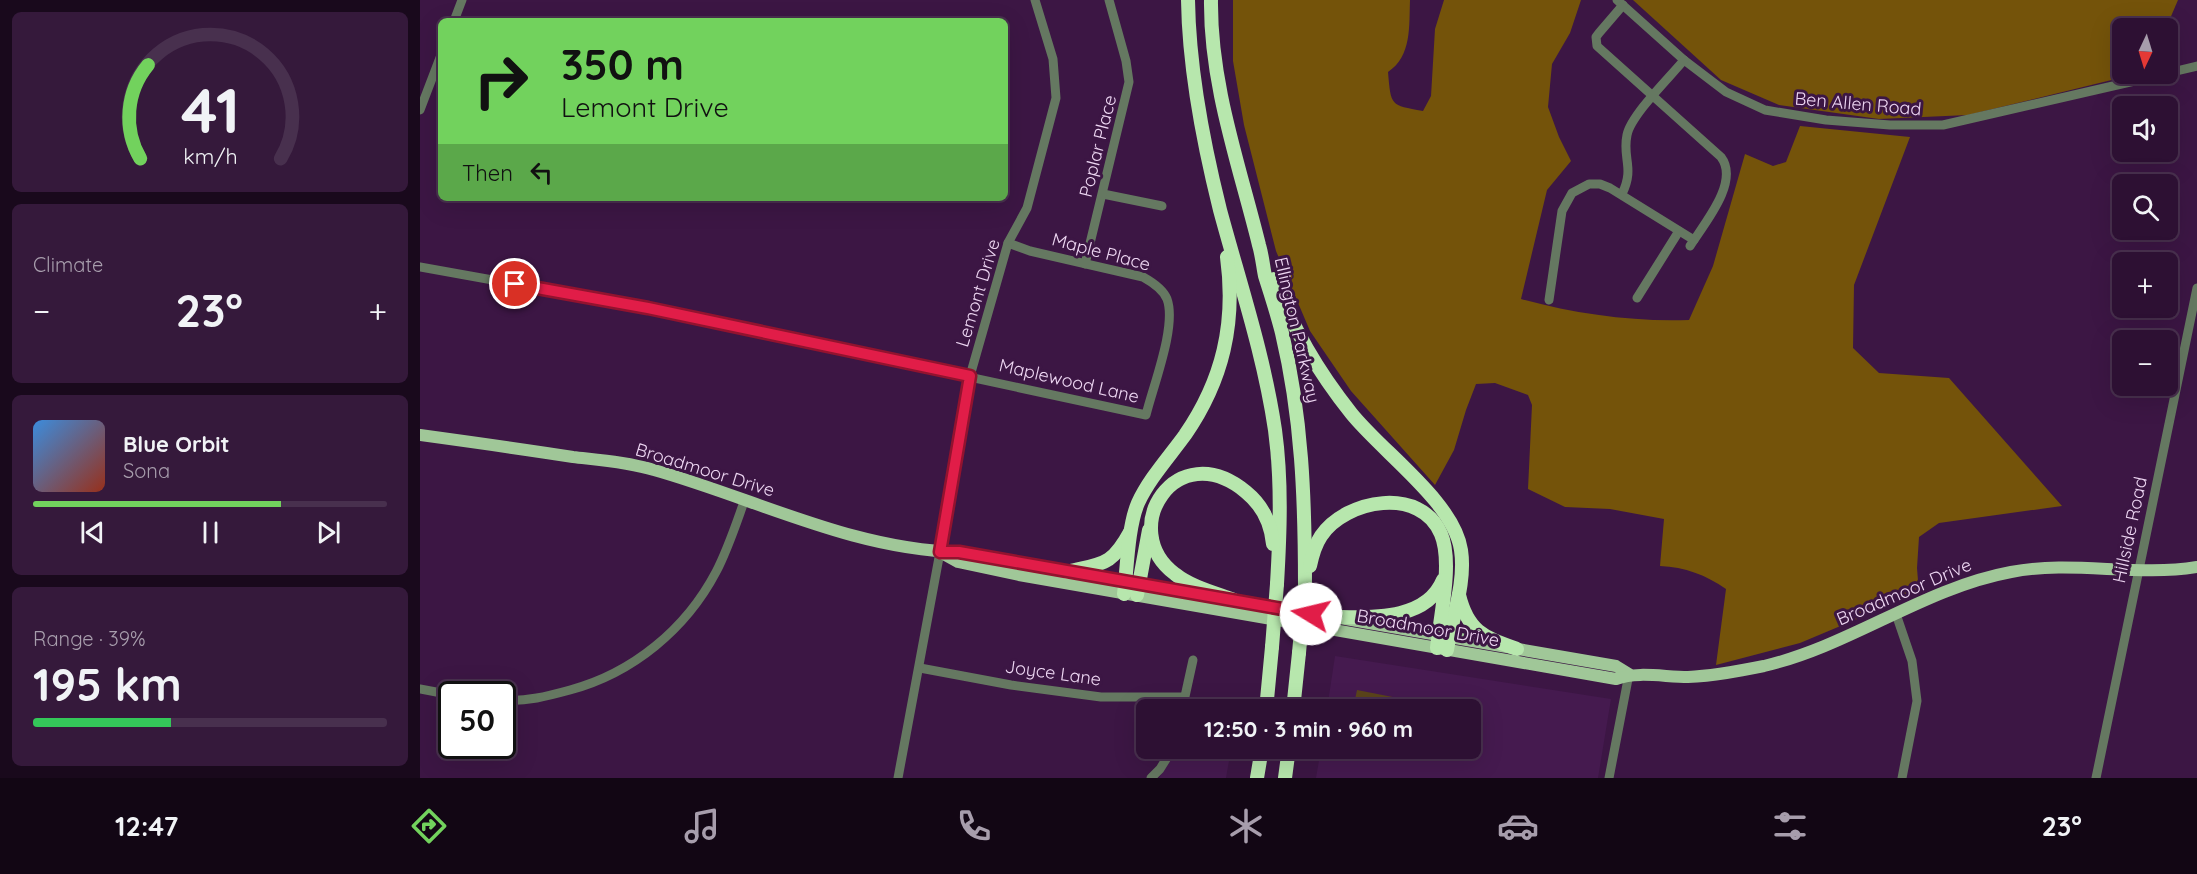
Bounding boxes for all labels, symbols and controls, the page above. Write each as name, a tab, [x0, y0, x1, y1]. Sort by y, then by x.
north arrow	[2112, 18, 2178, 84]
map controls	[2112, 18, 2178, 396]
text: 350 m	[561, 38, 684, 91]
icon: right	[462, 42, 540, 120]
text: 41	[180, 71, 240, 149]
street label: Ben Allen Road	[1794, 87, 1922, 120]
text: Lemont Drive	[561, 90, 729, 124]
street label: Poplar Place	[1074, 92, 1121, 199]
button: sound	[2112, 96, 2178, 162]
text: km/h	[183, 143, 237, 169]
icon: left	[525, 156, 558, 189]
text: Then	[462, 159, 513, 187]
button: search	[2112, 174, 2178, 240]
street label: Maple Place	[1049, 227, 1153, 276]
street label: Lemont Drive	[950, 236, 1005, 350]
text: Climate	[33, 252, 103, 277]
button: +	[2112, 252, 2178, 318]
street label: Ellington Parkway	[1270, 255, 1325, 405]
pin	[489, 258, 540, 309]
icon: arrive	[498, 267, 531, 300]
text: 23°	[176, 282, 243, 338]
text: −	[33, 290, 50, 331]
text: +	[368, 290, 387, 331]
button: −	[2112, 330, 2178, 396]
street label: Maplewood Lane	[997, 353, 1141, 408]
text: Blue Orbit	[123, 430, 229, 458]
street label: Broadmoor Drive	[633, 437, 777, 502]
text: Sona	[123, 458, 170, 483]
street label: Hillside Road	[2107, 475, 2152, 585]
icon: previous	[76, 516, 109, 549]
icon: pause	[194, 516, 227, 549]
icon: next	[312, 516, 345, 549]
street label: Broadmoor Drive	[1833, 553, 1975, 630]
position arrow	[1279, 582, 1343, 646]
street label: Broadmoor Drive	[1355, 604, 1501, 651]
text: Range · 39%	[33, 626, 146, 651]
street label: Joyce Lane	[1004, 654, 1103, 691]
text: 195 km	[33, 656, 182, 712]
speed limit sign: 50	[438, 681, 516, 759]
text: 12:50 · 3 min · 960 m	[1204, 715, 1413, 743]
icon: directions	[408, 805, 450, 847]
icon: music	[681, 805, 723, 847]
icon: phone	[953, 805, 995, 847]
icon: climate	[1225, 805, 1267, 847]
icon: car	[1497, 805, 1539, 847]
icon: filters	[1769, 805, 1811, 847]
text: 12:47	[115, 809, 178, 843]
text: 23°	[2041, 809, 2082, 843]

